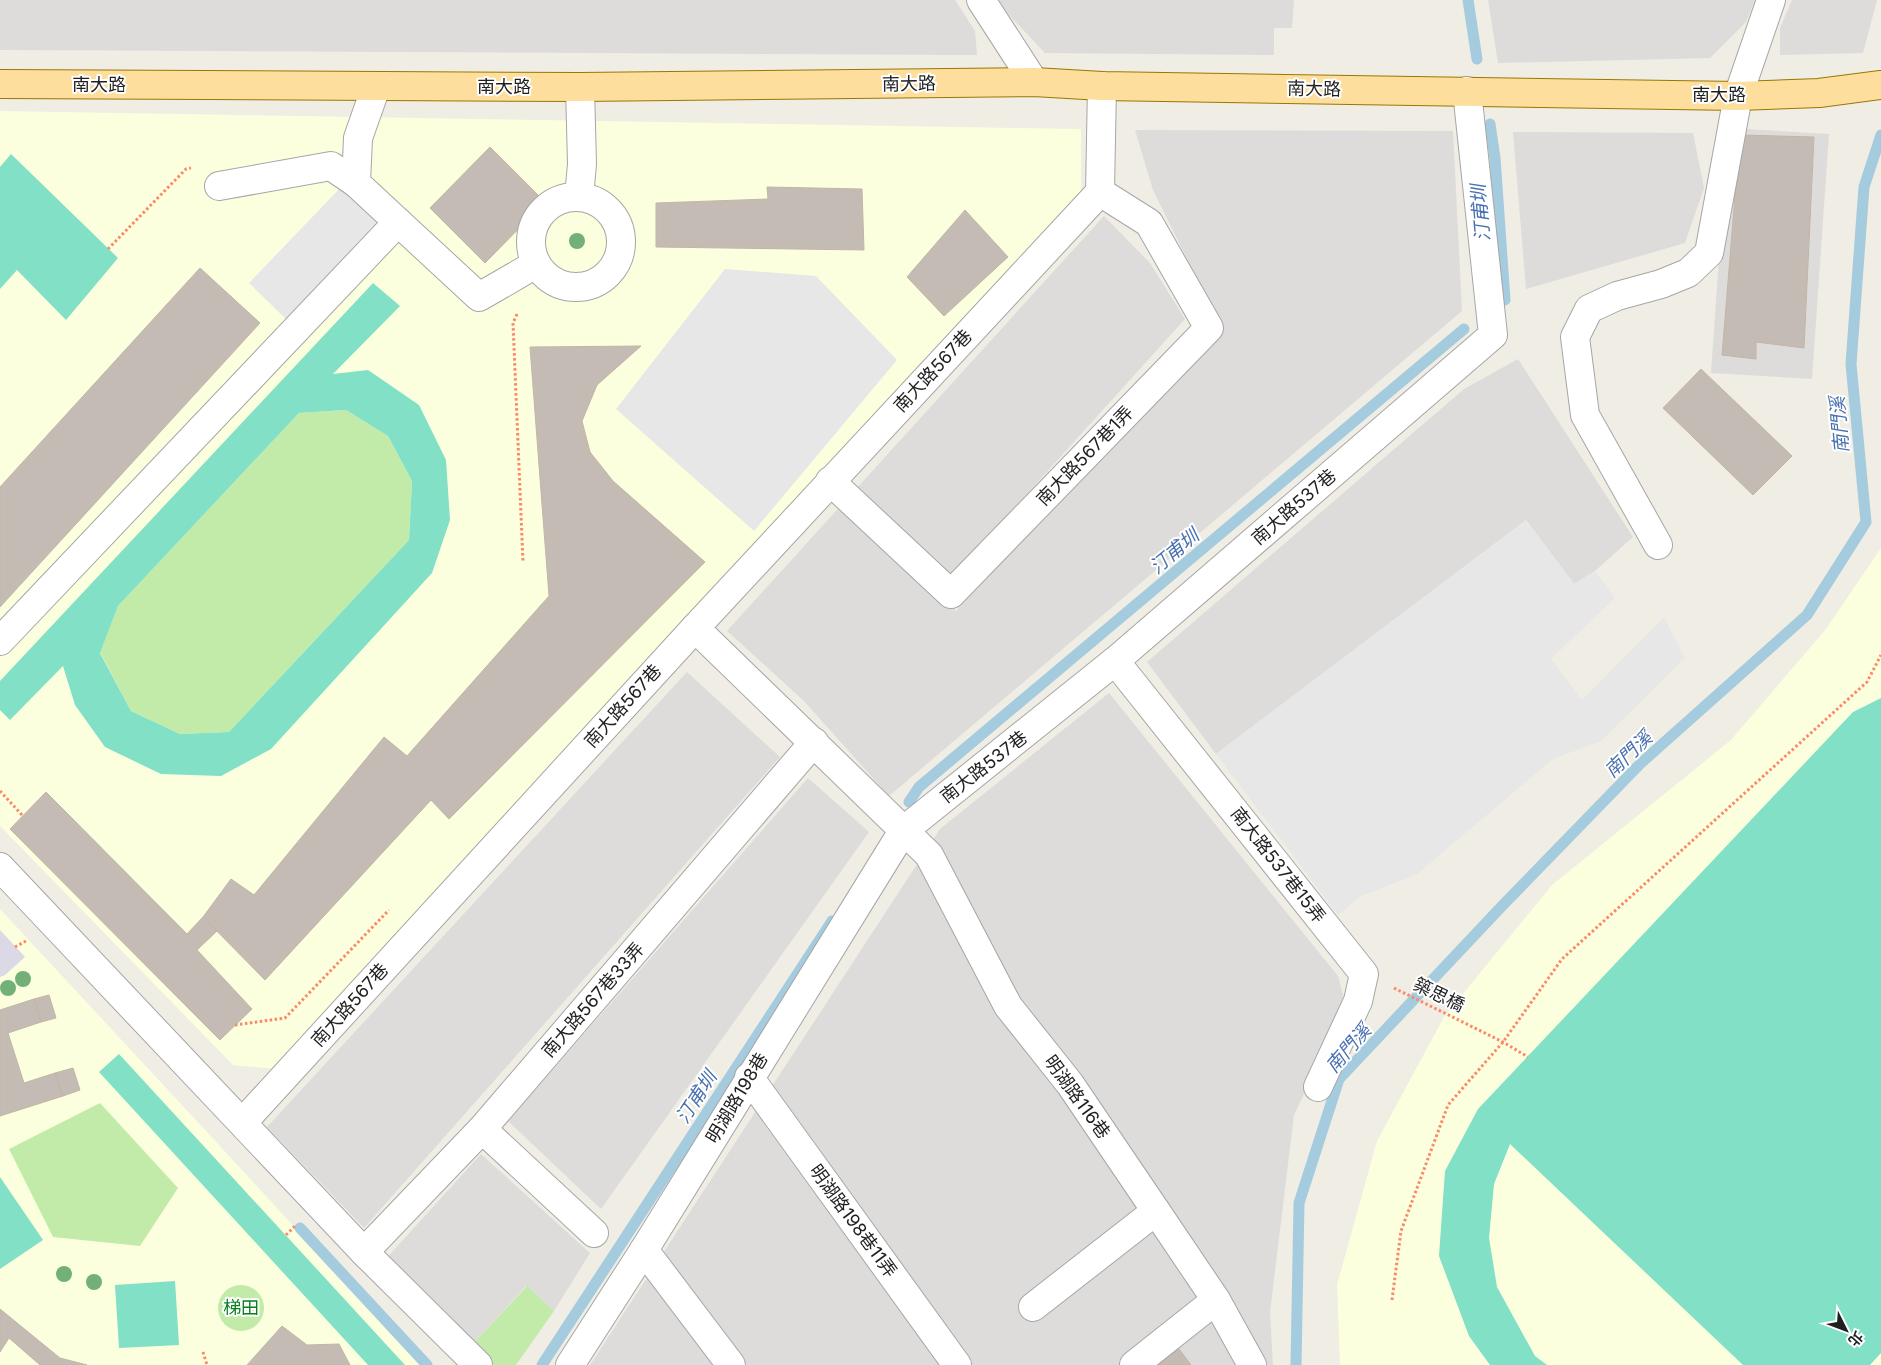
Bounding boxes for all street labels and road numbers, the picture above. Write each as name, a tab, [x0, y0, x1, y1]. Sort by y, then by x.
street label: 南大路	[882, 73, 936, 94]
street label: 南大路	[72, 74, 126, 95]
street label: 南大路	[477, 76, 531, 97]
street label: 南大路	[1287, 78, 1341, 99]
street label: 南大路	[1692, 84, 1746, 105]
street label: 南大路567巷	[889, 325, 976, 416]
street label: 南大路567巷1弄	[1032, 402, 1137, 510]
street label: 南大路537巷	[1247, 465, 1340, 549]
street label: 南大路567巷	[580, 660, 665, 751]
street label: 南大路537巷	[936, 726, 1031, 807]
street label: 南大路537巷15弄	[1227, 803, 1330, 927]
street label: 南大路567巷33弄	[537, 938, 648, 1061]
street label: 南大路567巷	[307, 959, 392, 1050]
street label: 築思橋	[1410, 973, 1468, 1016]
street label: 明湖路198巷	[701, 1049, 772, 1147]
street label: 明湖路116巷	[1040, 1051, 1115, 1142]
street label: 明湖路198巷11弄	[805, 1160, 901, 1281]

